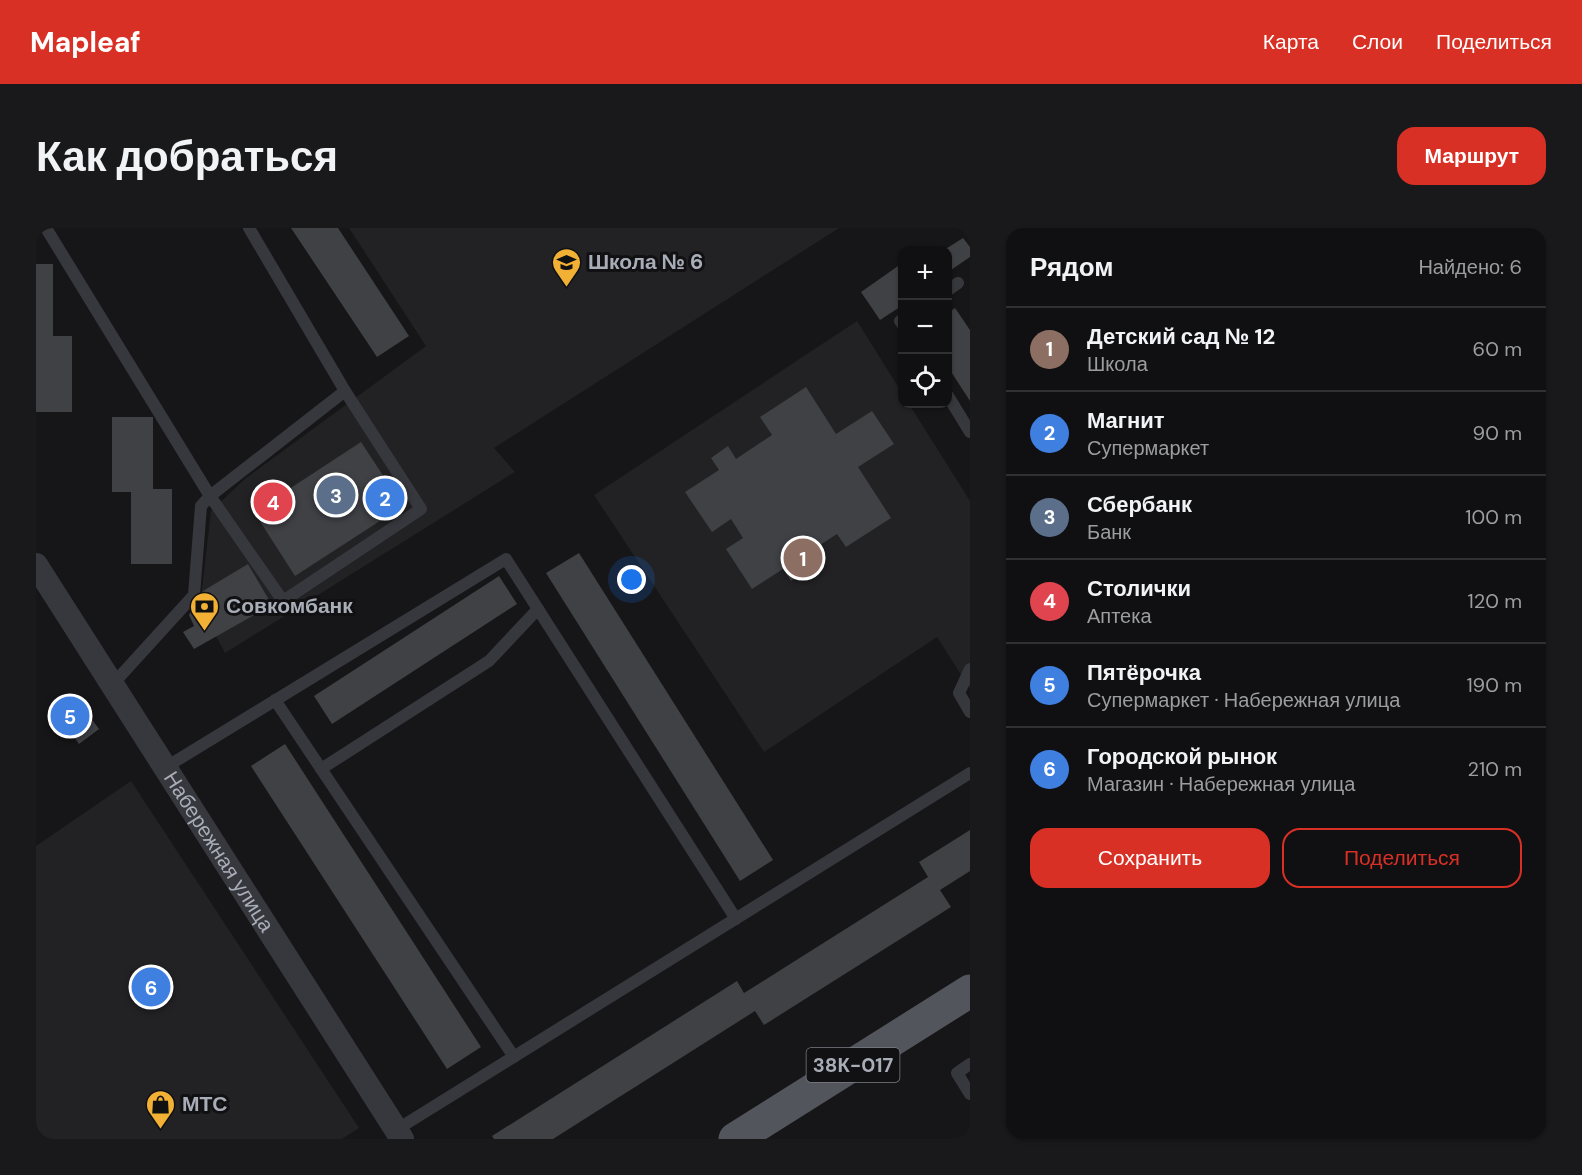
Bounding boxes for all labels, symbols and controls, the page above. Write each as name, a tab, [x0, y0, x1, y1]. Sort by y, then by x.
text: Mapleaf	[30, 24, 141, 61]
text: Карта	[1263, 28, 1319, 56]
text: Слои	[1352, 28, 1403, 56]
text: Поделиться	[1436, 28, 1552, 56]
button: Маршрут	[1397, 127, 1546, 185]
text: Как добраться	[36, 129, 338, 184]
school or university icon: Школа № 6	[551, 246, 583, 288]
map controls	[898, 246, 952, 408]
button: +	[898, 246, 952, 300]
place label: Школа № 6	[588, 248, 703, 276]
text: Рядом	[1030, 250, 1113, 284]
text: Найдено: 6	[1418, 254, 1522, 280]
button: −	[898, 300, 952, 354]
text: Детский сад № 12	[1087, 322, 1275, 351]
text: 1	[1046, 336, 1053, 362]
text: 60 m	[1473, 336, 1522, 362]
text: Школа	[1087, 351, 1148, 377]
button: locate	[898, 354, 952, 408]
text: Магнит	[1087, 406, 1165, 435]
text: 2	[1044, 420, 1055, 446]
text: 90 m	[1473, 420, 1522, 446]
text: Супермаркет	[1087, 435, 1209, 461]
pin: 3	[316, 472, 356, 518]
pin: 2	[366, 476, 404, 520]
pin: 4	[254, 480, 292, 524]
text: Сбербанк	[1087, 490, 1192, 519]
text: 3	[1043, 504, 1056, 530]
text: 100 m	[1465, 504, 1522, 530]
text: Банк	[1087, 519, 1131, 545]
pin: 1	[784, 536, 822, 580]
your location	[617, 565, 646, 594]
text: Столички	[1087, 574, 1191, 603]
text: 4	[1043, 588, 1056, 614]
text: 120 m	[1468, 588, 1522, 614]
bank icon: Совкомбанк	[189, 590, 221, 632]
place label: Совкомбанк	[226, 592, 353, 620]
text: Аптека	[1087, 603, 1152, 629]
text: Пятёрочка	[1087, 658, 1201, 687]
text: 5	[1043, 672, 1056, 698]
text: 190 m	[1466, 672, 1522, 698]
text: Супермаркет · Набережная улица	[1087, 687, 1400, 713]
pin: 5	[51, 694, 90, 738]
text: Городской рынок	[1087, 742, 1277, 771]
text: 6	[1043, 756, 1056, 782]
text: 210 m	[1467, 756, 1522, 782]
street label: Набережная улица	[157, 766, 281, 938]
text: Магазин · Набережная улица	[1087, 771, 1355, 797]
button: Сохранить	[1030, 828, 1270, 888]
button: Поделиться	[1282, 828, 1522, 888]
pin: 6	[132, 964, 170, 1010]
road number: 38К-017	[806, 1048, 900, 1082]
shop icon: МТС	[145, 1088, 177, 1130]
place label: МТС	[182, 1090, 228, 1118]

